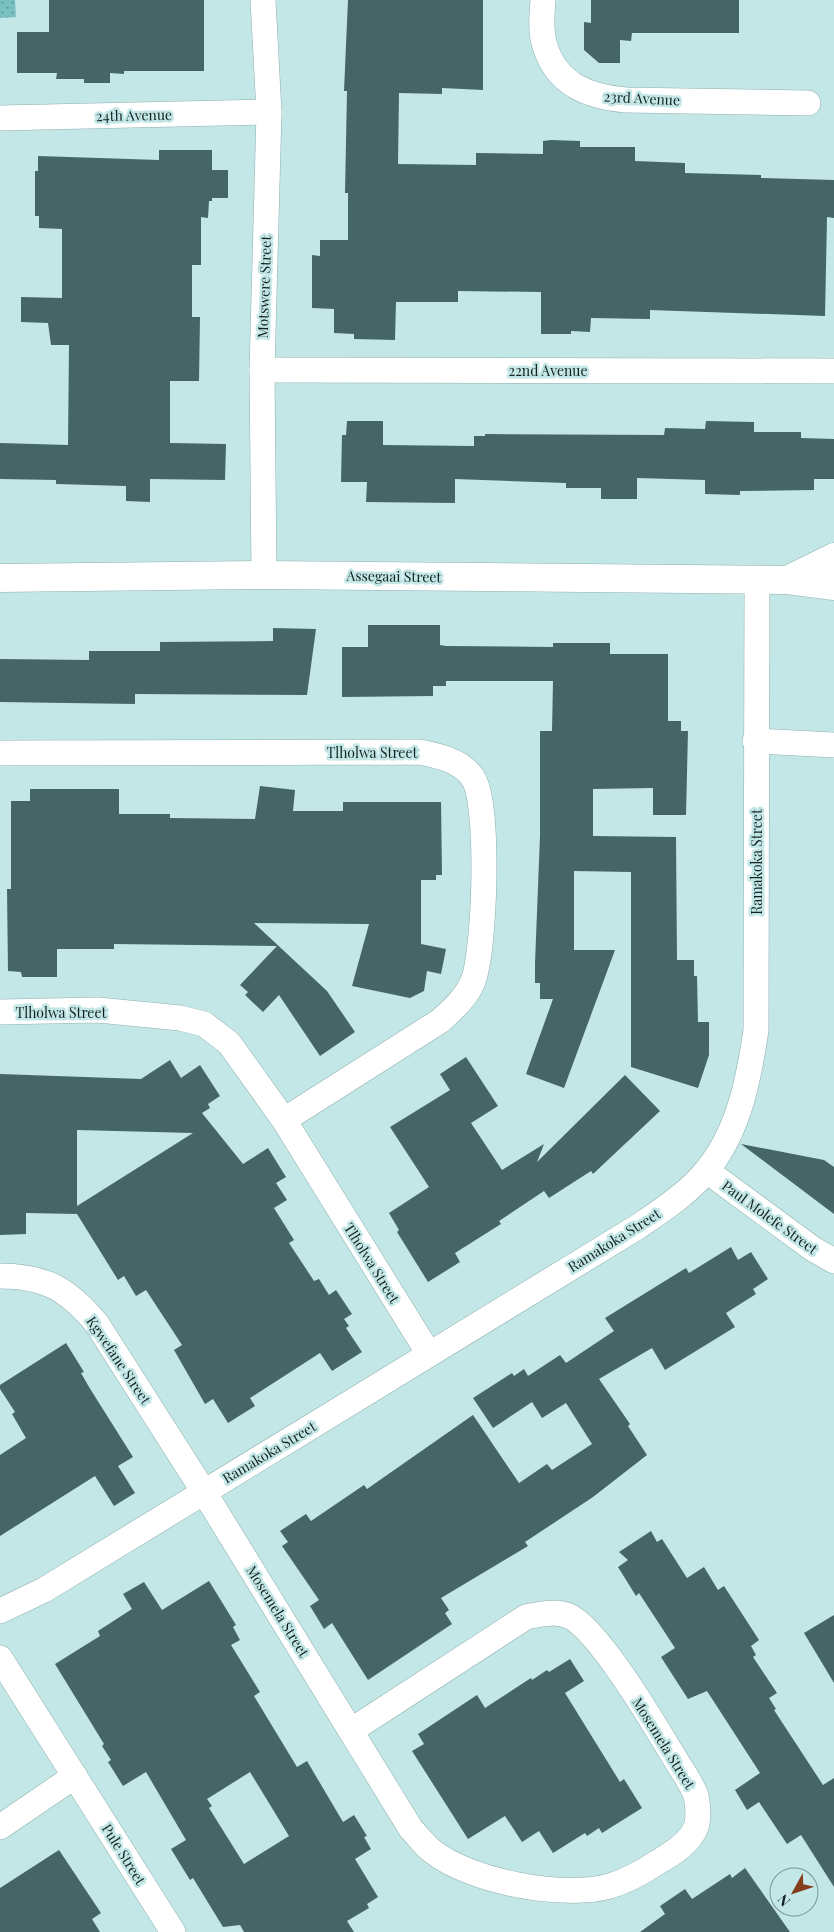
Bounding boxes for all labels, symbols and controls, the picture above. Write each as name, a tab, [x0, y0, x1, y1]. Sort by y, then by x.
street label: 23rd Avenue	[603, 87, 681, 109]
street label: 24th Avenue	[96, 105, 172, 125]
street label: Motswere Street	[253, 234, 275, 339]
street label: 22nd Avenue	[508, 361, 588, 380]
street label: Assegaai Street	[345, 566, 443, 586]
street label: Tlholwa Street	[327, 743, 419, 762]
street label: Ramakoka Street	[747, 808, 766, 915]
street label: Tlholwa Street	[16, 1003, 108, 1022]
street label: Paul Molefe Street	[718, 1176, 822, 1259]
street label: Ramakoka Street	[564, 1203, 665, 1276]
street label: Tlholwa Street	[340, 1219, 405, 1307]
street label: Kgwefane Street	[83, 1312, 156, 1409]
street label: Ramakoka Street	[219, 1416, 320, 1487]
street label: Mosemela Street	[242, 1562, 314, 1661]
street label: Mosemela Street	[628, 1694, 700, 1793]
street label: Pule Street	[98, 1820, 151, 1889]
north arrow	[769, 1867, 819, 1917]
text: N	[773, 1891, 794, 1911]

